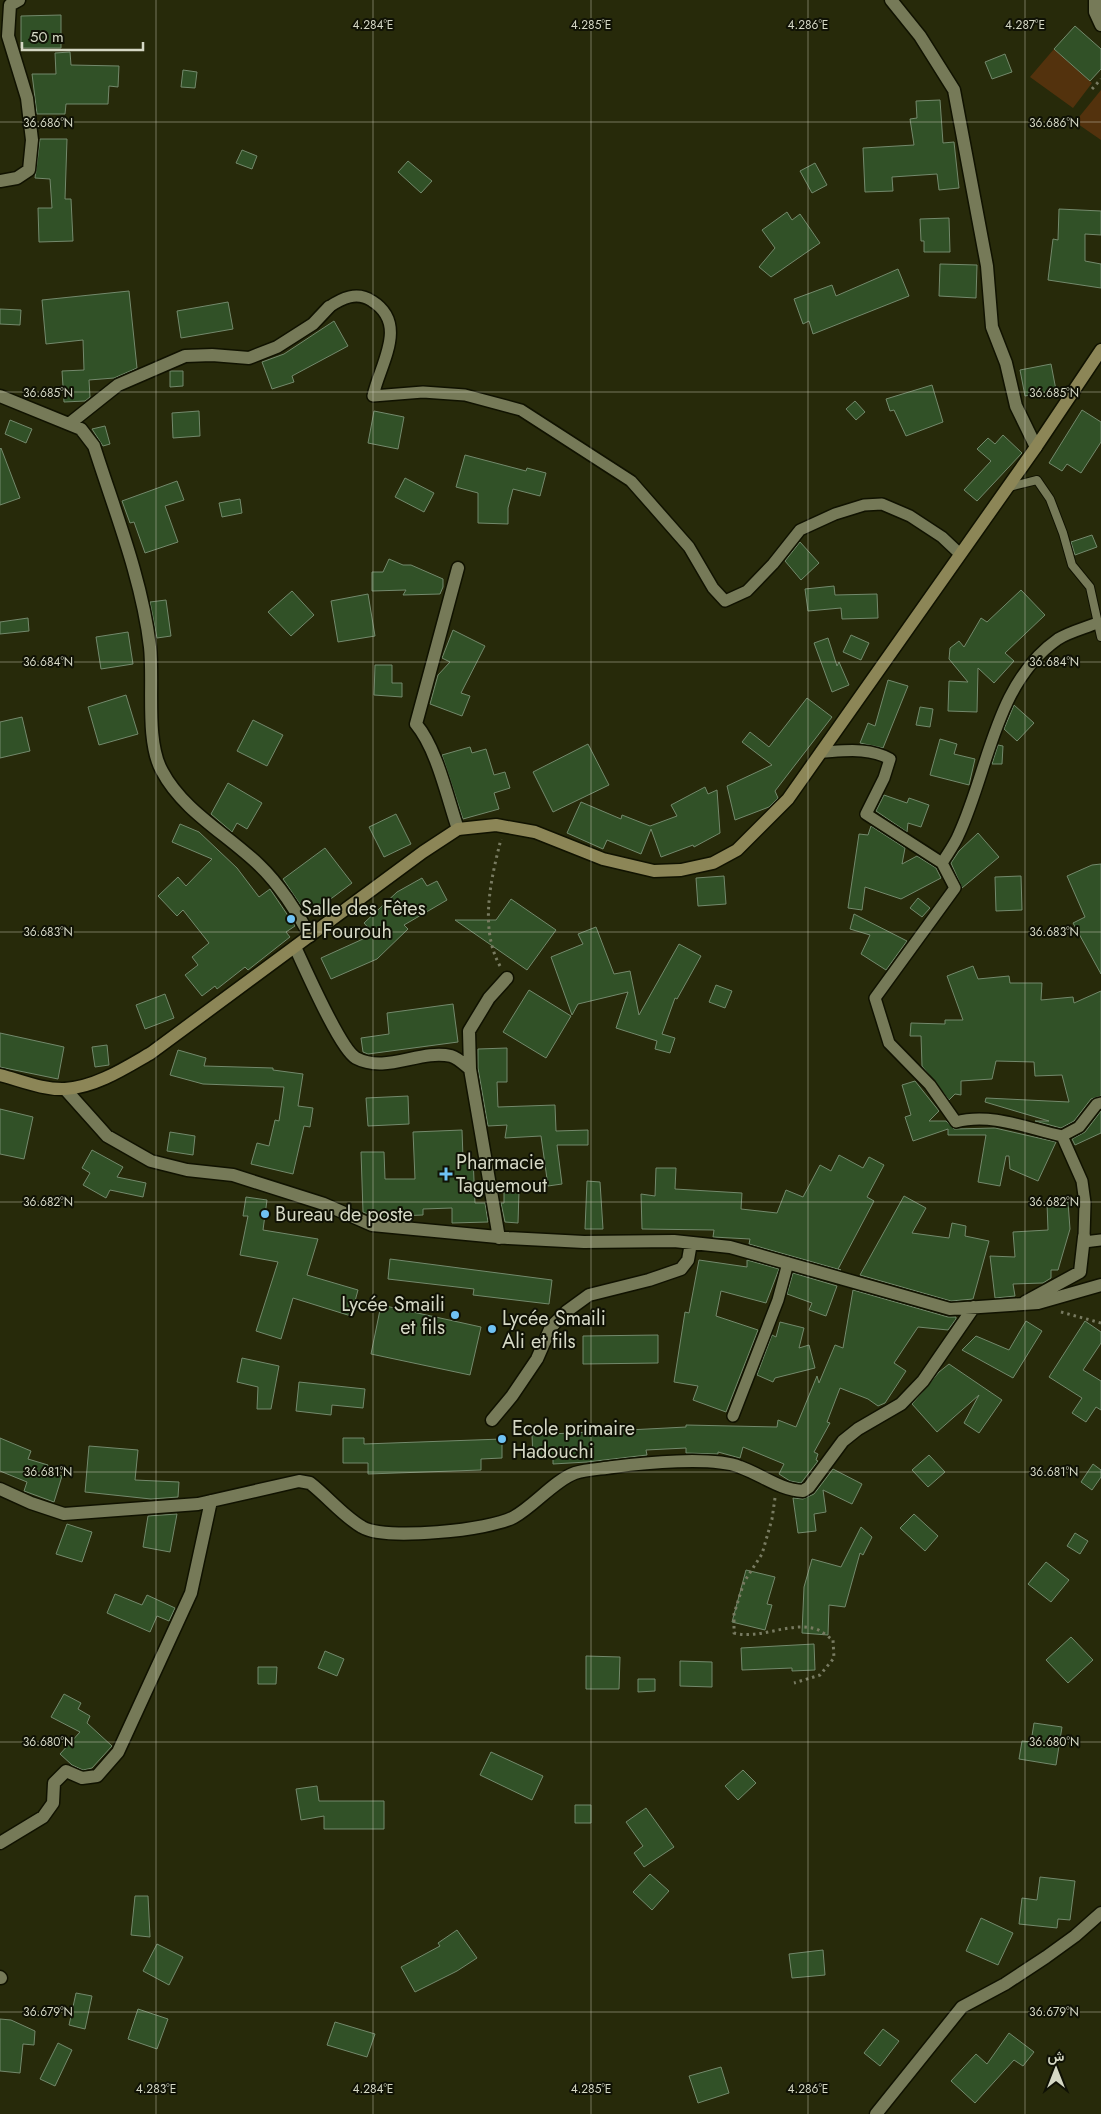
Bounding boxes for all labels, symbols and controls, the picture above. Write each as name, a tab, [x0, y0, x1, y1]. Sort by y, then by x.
text: 4.284°E	[353, 16, 393, 34]
text: 4.285°E	[571, 16, 611, 34]
text: 4.286°E	[788, 16, 828, 34]
text: 4.287°E	[1005, 16, 1045, 34]
scale bar	[22, 20, 144, 52]
text: 50 m	[30, 26, 64, 48]
text: 36.686°N	[23, 114, 73, 132]
text: 36.686°N	[1029, 114, 1079, 132]
text: 36.685°N	[23, 384, 73, 402]
text: 36.685°N	[1029, 384, 1079, 402]
text: 36.684°N	[23, 653, 73, 671]
text: 36.684°N	[1029, 653, 1079, 671]
place label: Salle des Fêtes El Fourouh	[301, 894, 426, 946]
marker: Salle des Fêtes El Fourouh	[285, 913, 297, 925]
text: 36.683°N	[23, 923, 73, 941]
text: 36.683°N	[1029, 923, 1079, 941]
place label: Pharmacie Taguemout	[456, 1148, 547, 1200]
marker: Pharmacie Taguemout	[440, 1168, 452, 1180]
text: 36.682°N	[23, 1193, 73, 1211]
text: 36.682°N	[1029, 1193, 1079, 1211]
place label: Bureau de poste	[275, 1200, 413, 1229]
marker: Bureau de poste	[259, 1208, 271, 1220]
place label: Lycée Smaili et fils	[341, 1290, 445, 1342]
place label: Lycée Smaili Ali et fils	[502, 1304, 606, 1356]
marker: Lycée Smaili et fils	[449, 1309, 461, 1321]
marker: Lycée Smaili Ali et fils	[486, 1323, 498, 1335]
place label: Ecole primaire Hadouchi	[512, 1414, 635, 1466]
marker: Ecole primaire Hadouchi	[496, 1433, 508, 1445]
text: 36.681°N	[24, 1463, 72, 1481]
text: 36.681°N	[1030, 1463, 1078, 1481]
text: 36.680°N	[23, 1733, 73, 1751]
text: 36.680°N	[1029, 1733, 1079, 1751]
text: 36.679°N	[23, 2003, 73, 2021]
text: 36.679°N	[1029, 2003, 1079, 2021]
north arrow	[1031, 2044, 1081, 2094]
text: ش	[1048, 2046, 1065, 2066]
text: 4.283°E	[136, 2080, 176, 2098]
text: 4.284°E	[353, 2080, 393, 2098]
text: 4.285°E	[571, 2080, 611, 2098]
text: 4.286°E	[788, 2080, 828, 2098]

